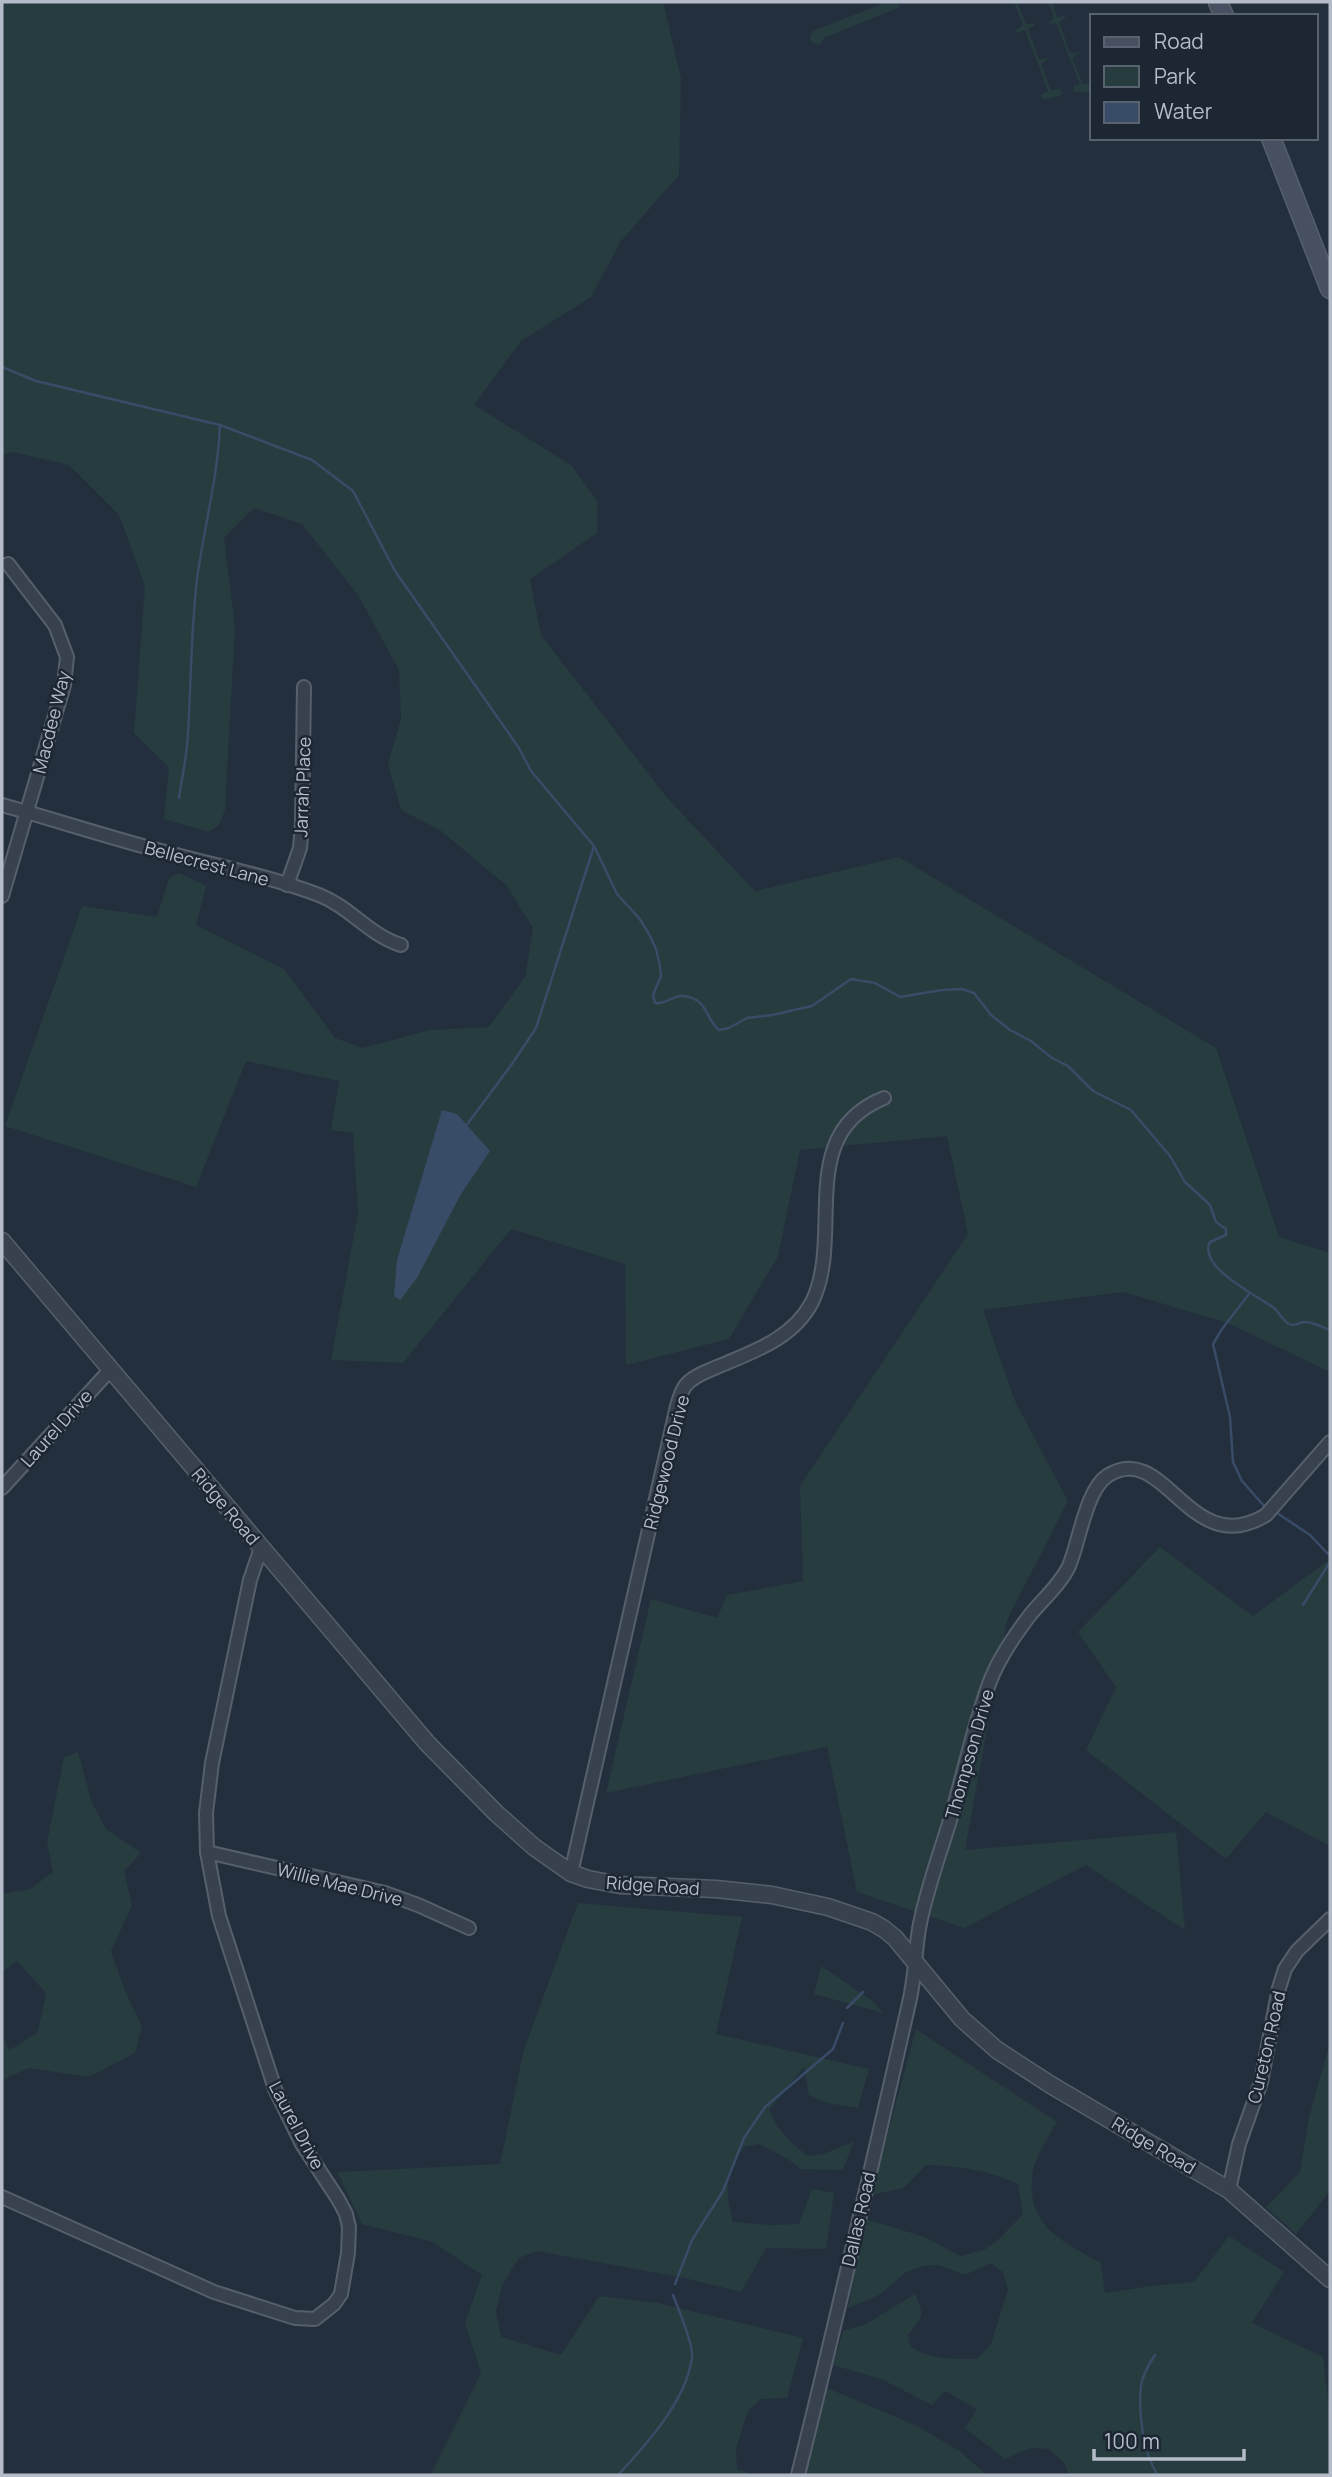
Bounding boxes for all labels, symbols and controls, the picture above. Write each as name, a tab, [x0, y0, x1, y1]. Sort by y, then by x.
legend	[1090, 14, 1318, 140]
text: Road	[1154, 27, 1204, 55]
text: Park	[1154, 62, 1196, 90]
text: Water	[1154, 97, 1213, 125]
street label: Macdee Way	[27, 668, 75, 776]
street label: Jarrah Place	[288, 736, 316, 838]
street label: Bellecrest Lane	[142, 835, 272, 891]
street label: Laurel Drive	[15, 1384, 97, 1472]
street label: Ridgewood Drive	[638, 1392, 694, 1532]
street label: Ridge Road	[187, 1462, 265, 1550]
street label: Thompson Drive	[939, 1686, 999, 1822]
street label: Willie Mae Drive	[275, 1857, 405, 1911]
street label: Ridge Road	[605, 1870, 701, 1900]
street label: Cureton Road	[1241, 1988, 1291, 2106]
street label: Laurel Drive	[264, 2077, 330, 2173]
street label: Ridge Road	[1108, 2111, 1200, 2179]
street label: Dallas Road	[835, 2169, 881, 2269]
scale bar	[1094, 2418, 1244, 2462]
text: 100 m	[1104, 2427, 1160, 2455]

